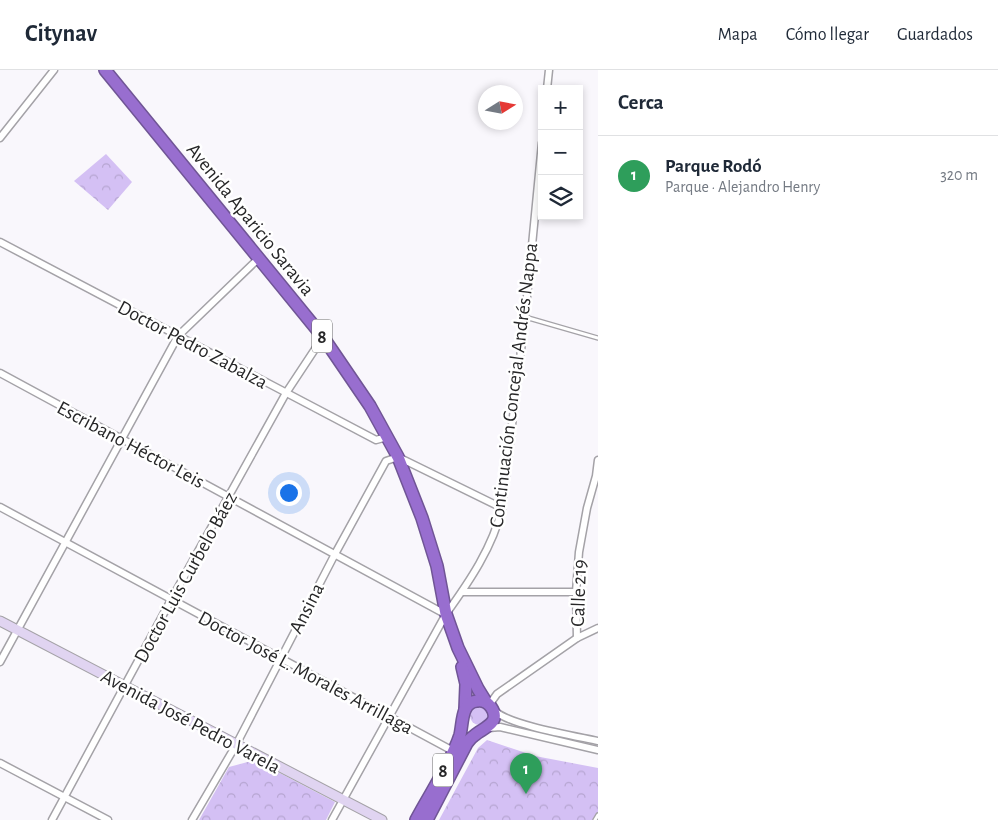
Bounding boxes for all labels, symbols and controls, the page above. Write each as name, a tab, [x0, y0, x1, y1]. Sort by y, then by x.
text: Citynav	[25, 22, 97, 46]
text: Mapa	[718, 26, 758, 44]
text: Cómo llegar	[786, 26, 869, 44]
text: Guardados	[897, 26, 973, 44]
north arrow	[478, 85, 523, 130]
map controls	[538, 85, 583, 220]
button: +	[538, 85, 583, 130]
text: Cerca	[618, 92, 664, 113]
button: −	[538, 130, 583, 175]
street label: Avenida Aparicio Saravia	[183, 140, 318, 300]
text: Parque Rodó	[665, 157, 762, 176]
text: 1	[631, 167, 637, 183]
text: 320 m	[940, 167, 978, 183]
button: layers	[538, 175, 583, 220]
text: Parque · Alejandro Henry	[665, 179, 820, 195]
street label: Continuación Concejal Andrés Nappa	[487, 242, 541, 529]
street label: Doctor Pedro Zabalza	[114, 297, 271, 393]
road number: 8	[312, 320, 332, 352]
street label: Escribano Héctor Leis	[54, 398, 208, 492]
your location	[276, 480, 302, 506]
street label: Doctor Luis Curbelo Báez	[131, 489, 241, 666]
street label: Calle 219	[568, 559, 590, 627]
street label: Ansina	[286, 580, 328, 637]
street label: Doctor José L. Morales Arrillaga	[195, 608, 416, 738]
street label: Avenida José Pedro Varela	[98, 666, 284, 778]
pin: 1	[510, 753, 542, 794]
road number: 8	[433, 754, 453, 786]

